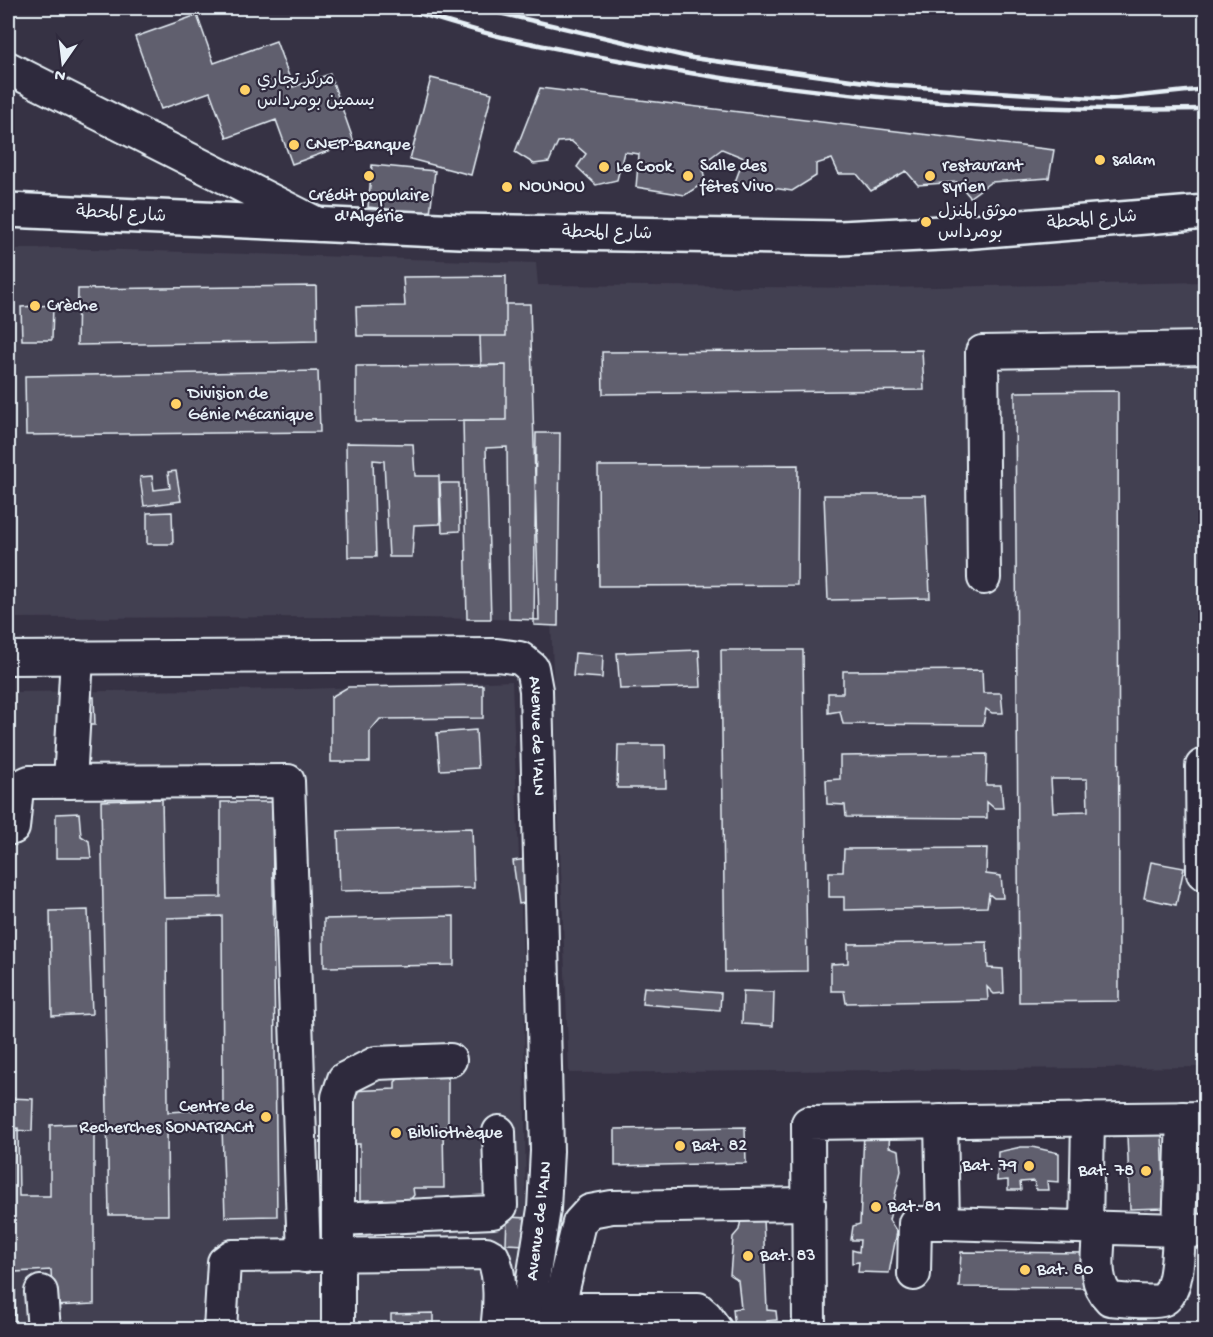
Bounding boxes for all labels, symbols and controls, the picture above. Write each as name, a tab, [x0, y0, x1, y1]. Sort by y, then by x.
north arrow	[33, 33, 93, 93]
text: N	[52, 64, 68, 85]
place label: مركز تجاري يسمين بومرداس	[257, 70, 375, 112]
marker: مركز تجاري يسمين بومرداس	[238, 83, 252, 97]
place label: CNEP-Banque	[306, 135, 411, 156]
marker: CNEP-Banque	[287, 138, 301, 152]
place label: salam	[1112, 150, 1156, 171]
marker: salam	[1093, 153, 1107, 167]
place label: Salle des fêtes Vivo	[699, 156, 774, 198]
place label: restaurant syrien	[942, 156, 1024, 198]
place label: Le Cook	[616, 157, 675, 178]
marker: Le Cook	[597, 160, 611, 174]
marker: Crédit populaire d'Algérie	[362, 169, 376, 183]
marker: Salle des fêtes Vivo	[681, 169, 695, 183]
marker: restaurant syrien	[923, 169, 937, 183]
place label: NOUNOU	[519, 177, 585, 198]
marker: NOUNOU	[500, 180, 514, 194]
place label: Crédit populaire d'Algérie	[309, 186, 430, 228]
street label: شارع المحطة	[75, 202, 167, 228]
place label: موثق المنزل بومرداس	[938, 202, 1018, 244]
street label: شارع المحطة	[1046, 207, 1138, 235]
marker: موثق المنزل بومرداس	[919, 215, 933, 229]
street label: شارع المحطة	[562, 223, 652, 245]
place label: Crèche	[47, 296, 98, 317]
marker: Crèche	[28, 299, 42, 313]
place label: Division de Génie Mécanique	[187, 384, 314, 426]
marker: Division de Génie Mécanique	[169, 397, 183, 411]
street label: Avenue de l'ALN	[523, 674, 549, 796]
place label: Centre de Recherches SONATRACH	[79, 1097, 255, 1139]
marker: Centre de Recherches SONATRACH	[259, 1110, 273, 1124]
place label: Bibliothèque	[407, 1123, 503, 1144]
marker: Bibliothèque	[389, 1126, 403, 1140]
place label: Bat. 82	[691, 1136, 747, 1157]
marker: Bat. 82	[673, 1139, 687, 1153]
place label: Bat. 79	[961, 1156, 1017, 1177]
marker: Bat. 79	[1022, 1159, 1036, 1173]
street label: Avenue de l'ALN	[522, 1160, 558, 1282]
place label: Bat. 78	[1077, 1161, 1134, 1182]
marker: Bat. 78	[1139, 1164, 1153, 1178]
place label: Bat. 81	[887, 1197, 942, 1218]
marker: Bat. 81	[869, 1200, 883, 1214]
place label: Bat. 83	[759, 1246, 816, 1267]
marker: Bat. 83	[741, 1249, 755, 1263]
place label: Bat. 80	[1036, 1260, 1094, 1281]
marker: Bat. 80	[1018, 1263, 1032, 1277]

